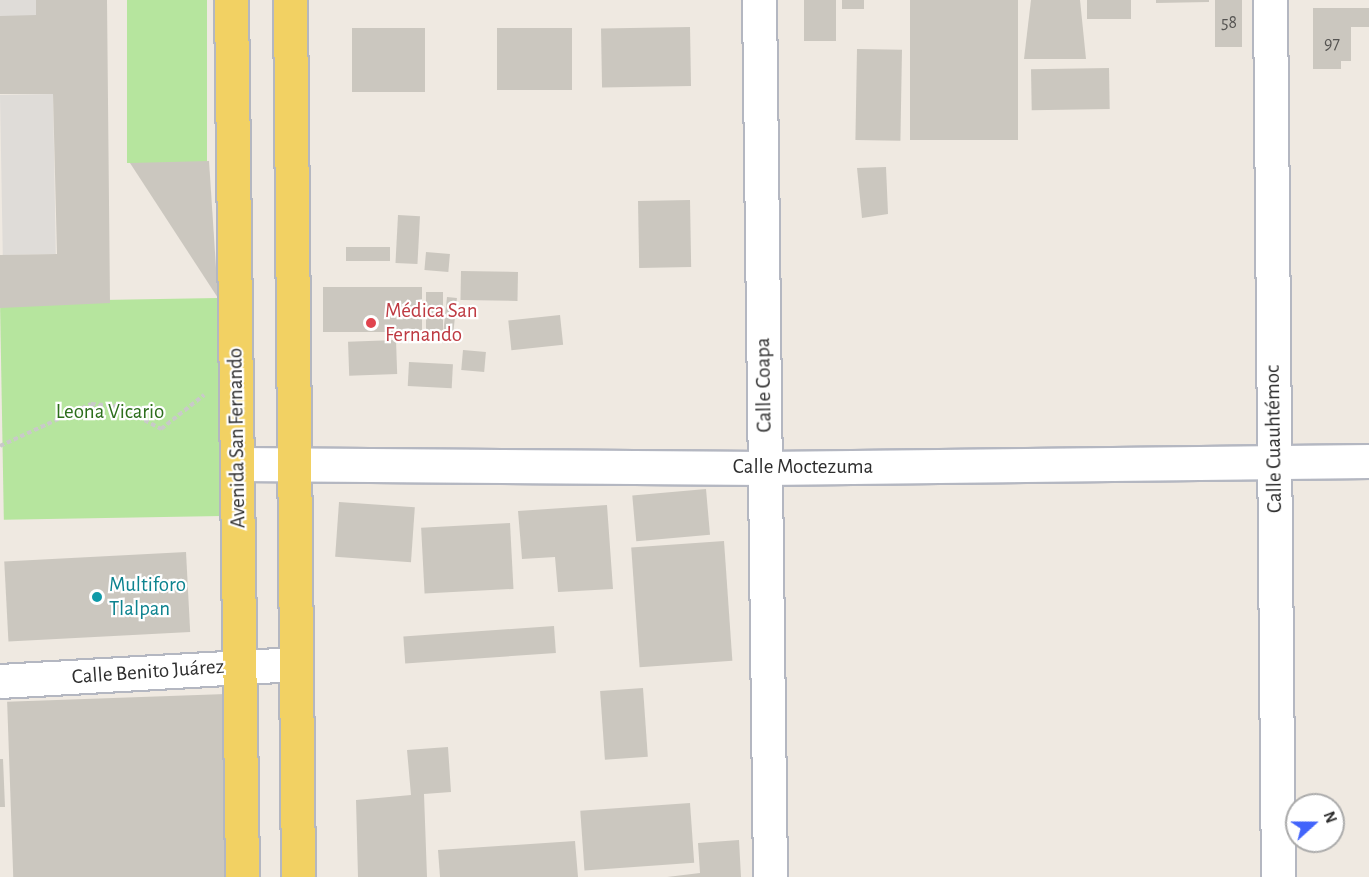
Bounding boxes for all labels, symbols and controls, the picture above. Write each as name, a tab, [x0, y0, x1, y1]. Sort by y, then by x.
house number: 58	[1221, 12, 1237, 34]
house number: 97	[1324, 33, 1340, 55]
place label: Médica San Fernando	[385, 298, 478, 348]
marker: Médica San Fernando	[362, 314, 380, 332]
street label: Calle Coapa	[751, 337, 777, 433]
street label: Avenida San Fernando	[223, 348, 251, 528]
street label: Calle Cuauhtémoc	[1260, 365, 1288, 513]
park label: Leona Vicario	[56, 399, 164, 425]
street label: Calle Moctezuma	[733, 454, 873, 480]
place label: Multiforo Tlalpan	[109, 572, 186, 622]
marker: Multiforo Tlalpan	[90, 590, 104, 604]
street label: Calle Benito Juárez	[71, 654, 225, 690]
north arrow	[1285, 793, 1345, 853]
text: N	[1320, 809, 1339, 825]

